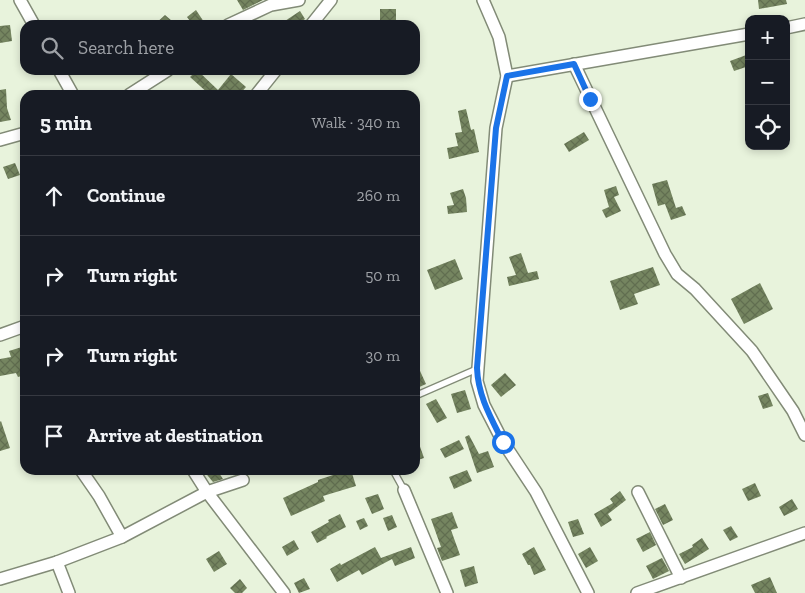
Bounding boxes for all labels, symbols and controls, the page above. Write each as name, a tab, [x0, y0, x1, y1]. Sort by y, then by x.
map controls	[745, 15, 790, 150]
button: +	[745, 15, 790, 60]
search box	[20, 20, 420, 75]
icon: search	[38, 34, 66, 62]
text: Search here	[78, 36, 174, 59]
button: −	[745, 60, 790, 105]
route end	[579, 88, 602, 111]
button: locate	[745, 105, 790, 150]
text: 5 min	[40, 110, 92, 135]
text: Walk · 340 m	[312, 113, 400, 132]
icon: ahead	[40, 182, 68, 210]
text: Continue	[87, 184, 165, 207]
text: 260 m	[357, 186, 400, 205]
icon: right	[40, 262, 68, 290]
text: Turn right	[87, 264, 177, 287]
text: 50 m	[365, 266, 400, 285]
icon: right	[40, 342, 68, 370]
text: Turn right	[87, 344, 177, 367]
text: 30 m	[366, 346, 400, 365]
icon: arrive	[40, 422, 68, 450]
text: Arrive at destination	[87, 424, 263, 447]
route start	[492, 431, 515, 454]

